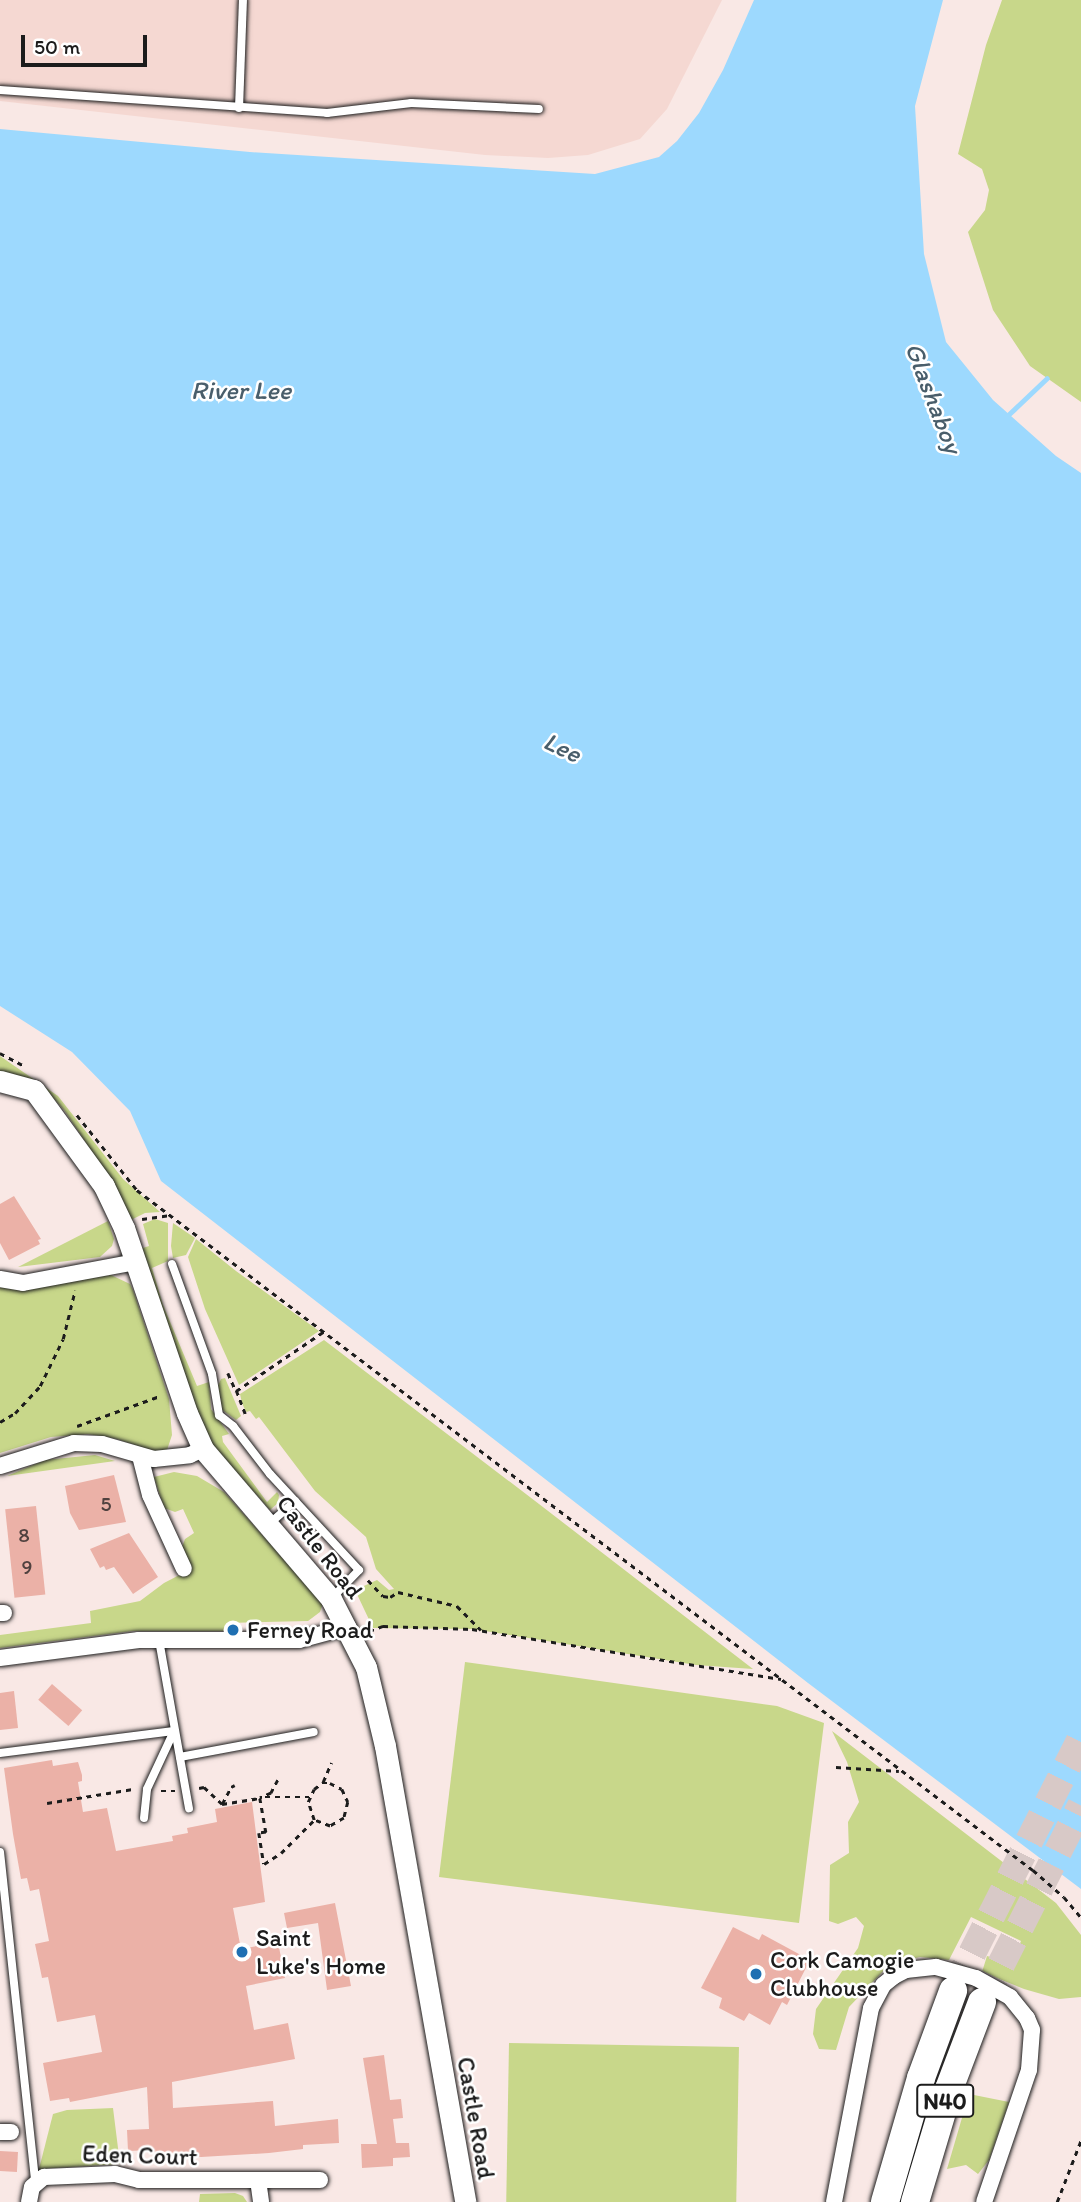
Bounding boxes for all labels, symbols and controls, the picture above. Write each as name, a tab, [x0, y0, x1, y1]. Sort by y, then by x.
scale bar	[24, 21, 150, 65]
text: 50 m	[34, 34, 80, 59]
water label: Glashaboy	[898, 338, 968, 458]
water label: River Lee	[191, 375, 291, 407]
water label: Lee	[538, 726, 586, 770]
street label: Castle Road	[271, 1490, 369, 1604]
house number: 5	[100, 1491, 112, 1517]
house number: 8	[18, 1522, 30, 1548]
house number: 9	[22, 1554, 32, 1580]
place label: Ferney Road	[247, 1616, 372, 1644]
marker: Ferney Road	[225, 1622, 241, 1638]
place label: Saint Luke's Home	[256, 1924, 386, 1980]
marker: Saint Luke's Home	[234, 1944, 250, 1960]
place label: Cork Camogie Clubhouse	[770, 1946, 915, 2002]
marker: Cork Camogie Clubhouse	[748, 1966, 764, 1982]
street label: Castle Road	[451, 2055, 501, 2181]
road number: N40	[915, 2082, 975, 2120]
street label: Eden Court	[82, 2139, 198, 2171]

